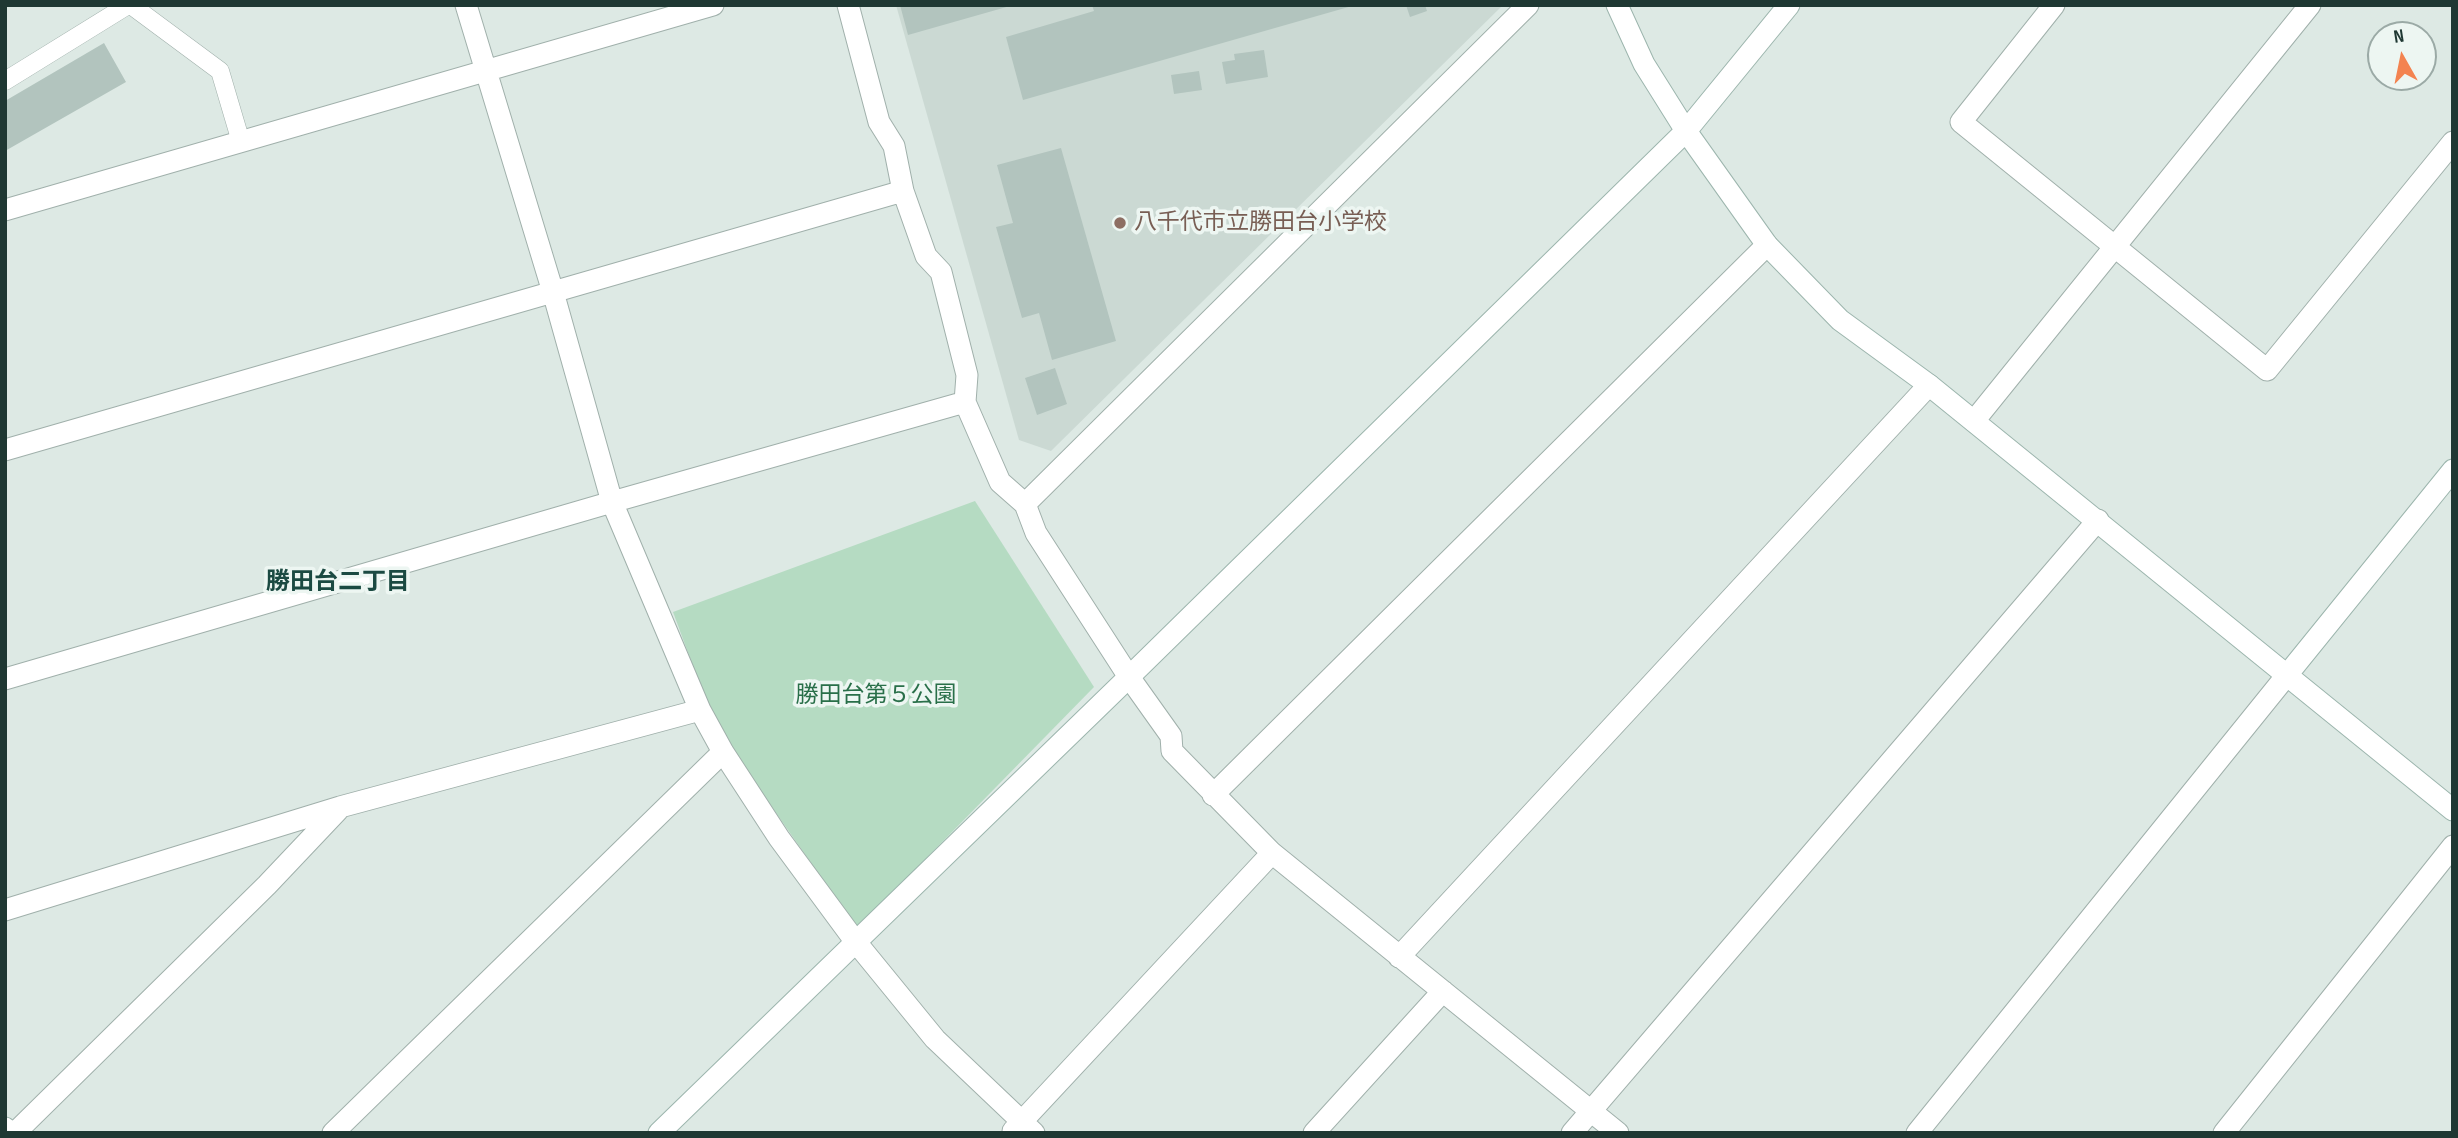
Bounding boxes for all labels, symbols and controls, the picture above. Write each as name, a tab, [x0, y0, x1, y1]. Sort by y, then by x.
north arrow	[2367, 21, 2437, 91]
text: N	[2392, 25, 2406, 49]
place label: 八千代市立勝田台小学校	[1134, 209, 1387, 237]
marker: 八千代市立勝田台小学校	[1112, 215, 1128, 231]
district label: 勝田台二丁目	[266, 569, 410, 597]
park label: 勝田台第５公園	[796, 682, 956, 710]

